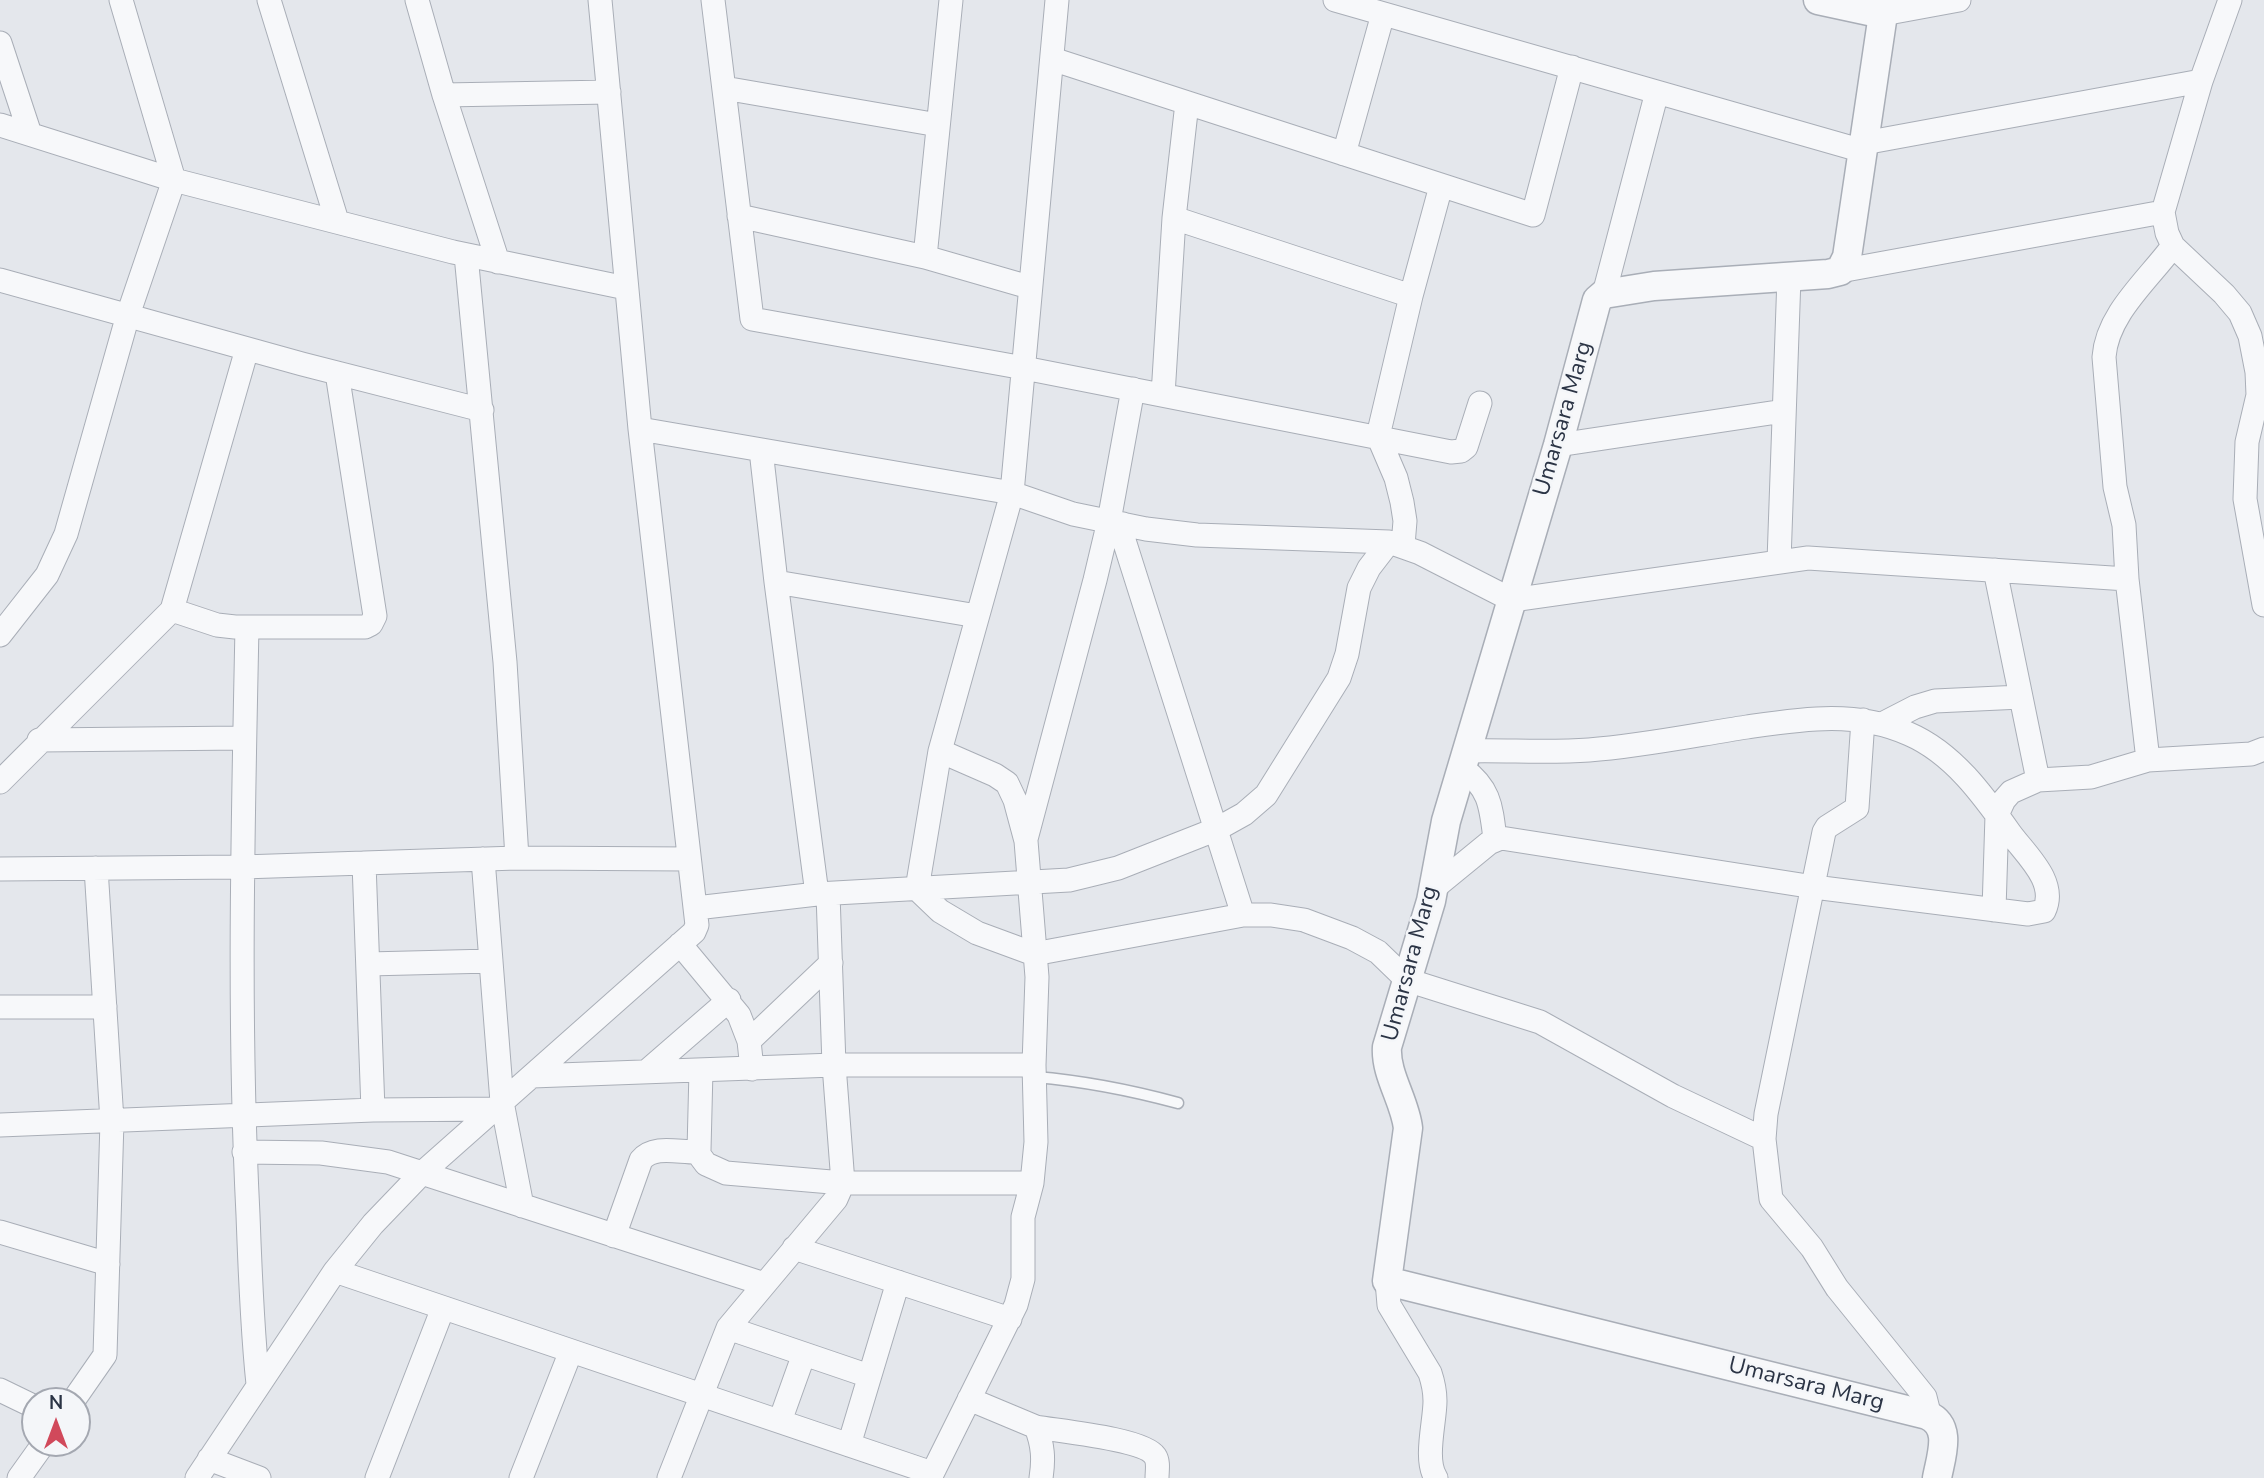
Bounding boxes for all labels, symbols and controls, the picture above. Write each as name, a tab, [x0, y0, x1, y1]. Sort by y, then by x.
street label: Umarsara Marg	[1529, 338, 1599, 500]
street label: Umarsara Marg	[1377, 883, 1445, 1045]
street label: Umarsara Marg	[1725, 1352, 1887, 1418]
north arrow	[21, 1387, 91, 1457]
text: N	[49, 1390, 63, 1416]

